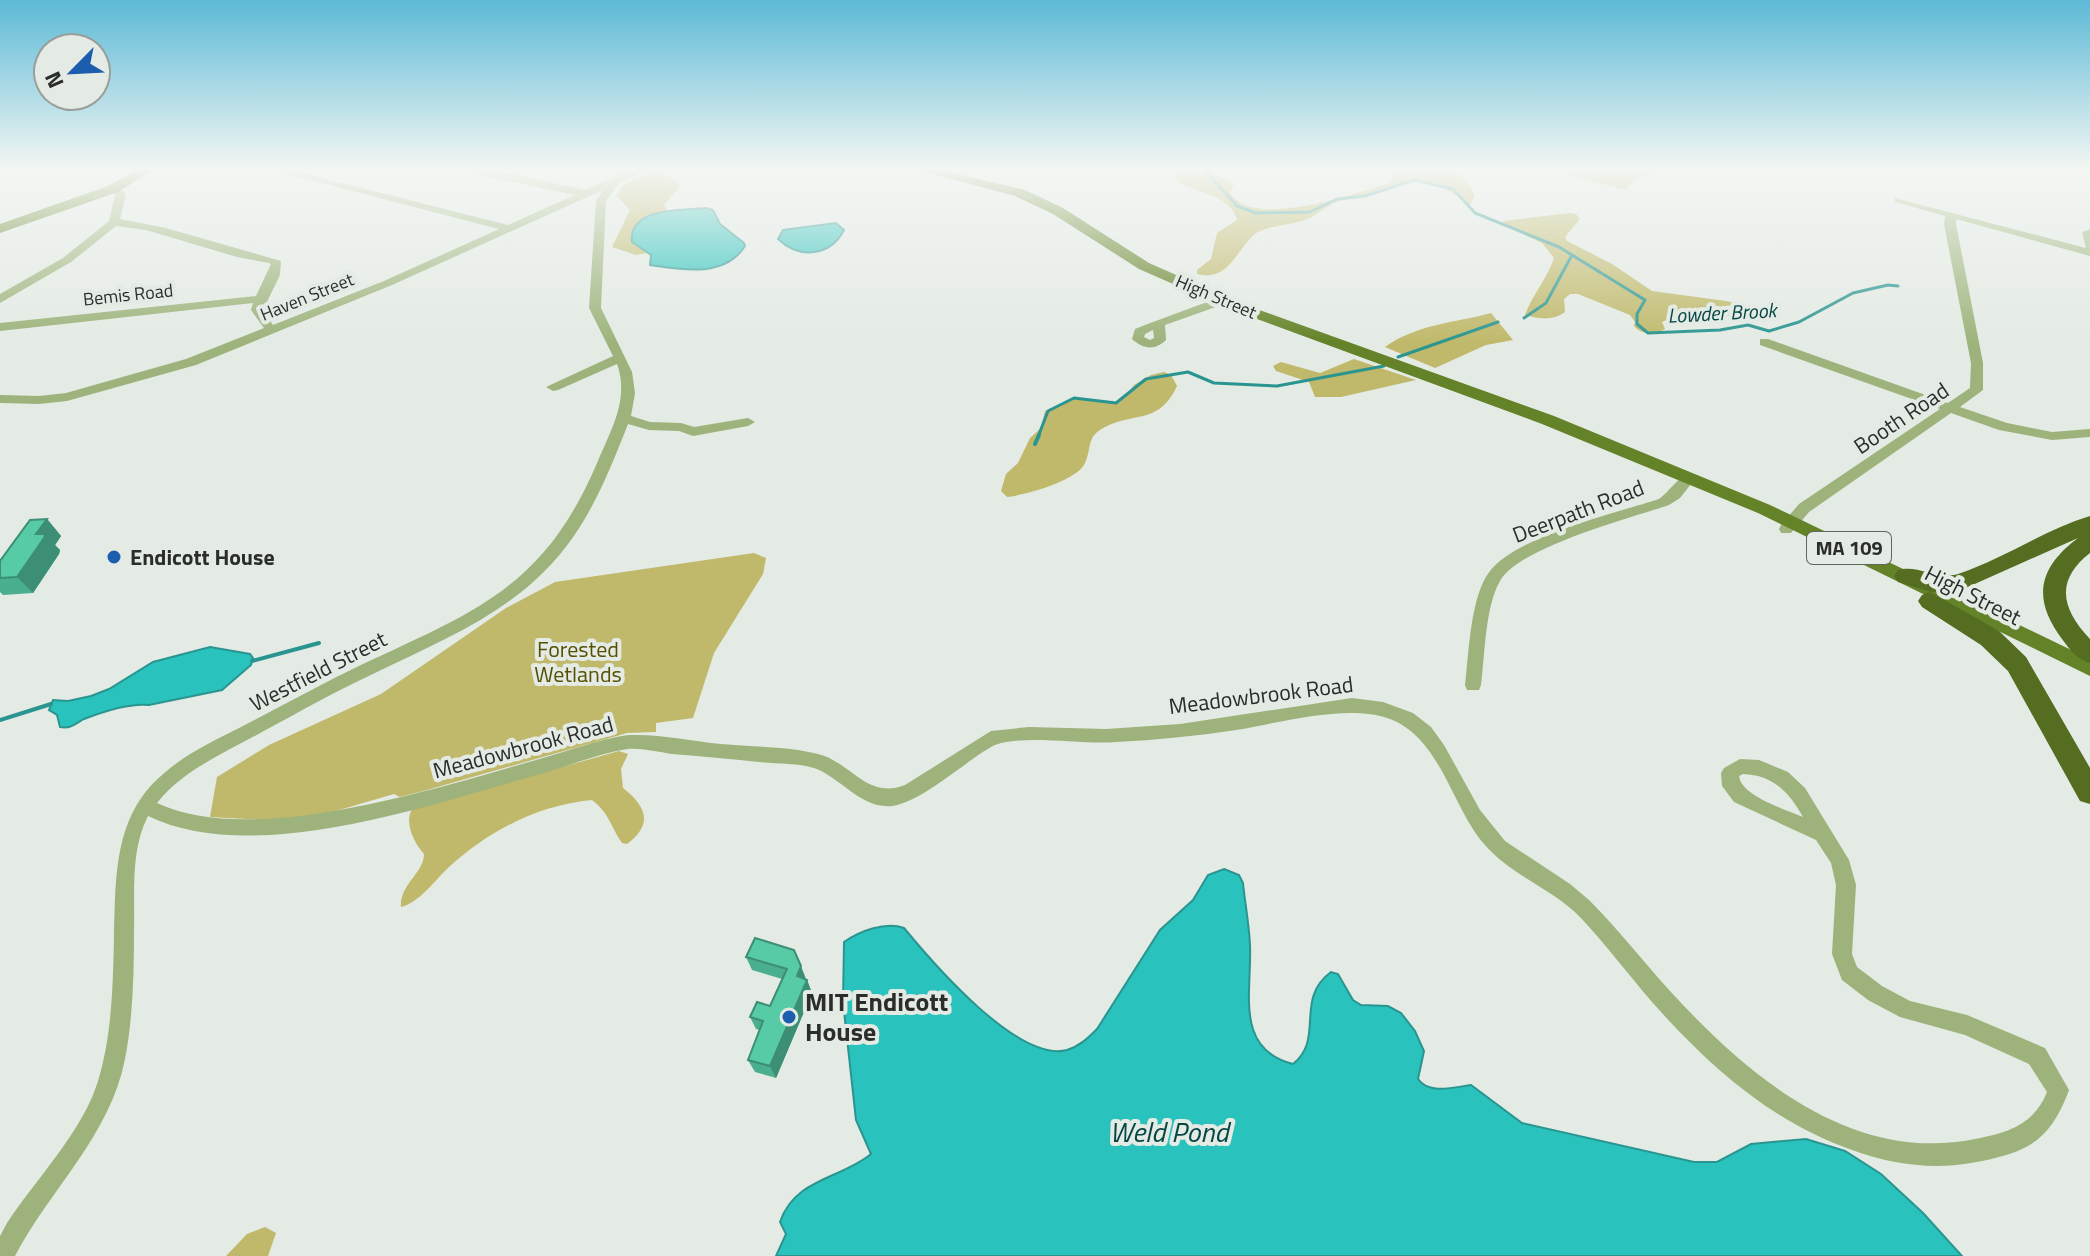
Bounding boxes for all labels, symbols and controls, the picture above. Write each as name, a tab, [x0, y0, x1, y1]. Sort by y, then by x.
north arrow	[32, 32, 112, 112]
text: N	[35, 66, 72, 94]
street label: Haven Street	[256, 265, 358, 328]
street label: High Street	[1172, 267, 1261, 326]
street label: Bemis Road	[82, 276, 174, 313]
water label: Lowder Brook	[1667, 294, 1779, 331]
street label: Booth Road	[1846, 374, 1956, 462]
street label: Deerpath Road	[1507, 470, 1649, 552]
road number: MA 109	[1807, 532, 1891, 564]
place label: Endicott House	[130, 540, 275, 574]
marker: Endicott House	[105, 548, 123, 566]
street label: High Street	[1919, 556, 2027, 634]
street label: Westfield Street	[244, 622, 393, 720]
park label: Forested Wetlands	[534, 632, 622, 691]
street label: Meadowbrook Road	[1167, 667, 1355, 723]
street label: Meadowbrook Road	[429, 707, 617, 787]
place label: MIT Endicott House	[805, 982, 948, 1051]
marker: MIT Endicott House	[780, 1008, 798, 1026]
water label: Weld Pond	[1110, 1110, 1231, 1153]

